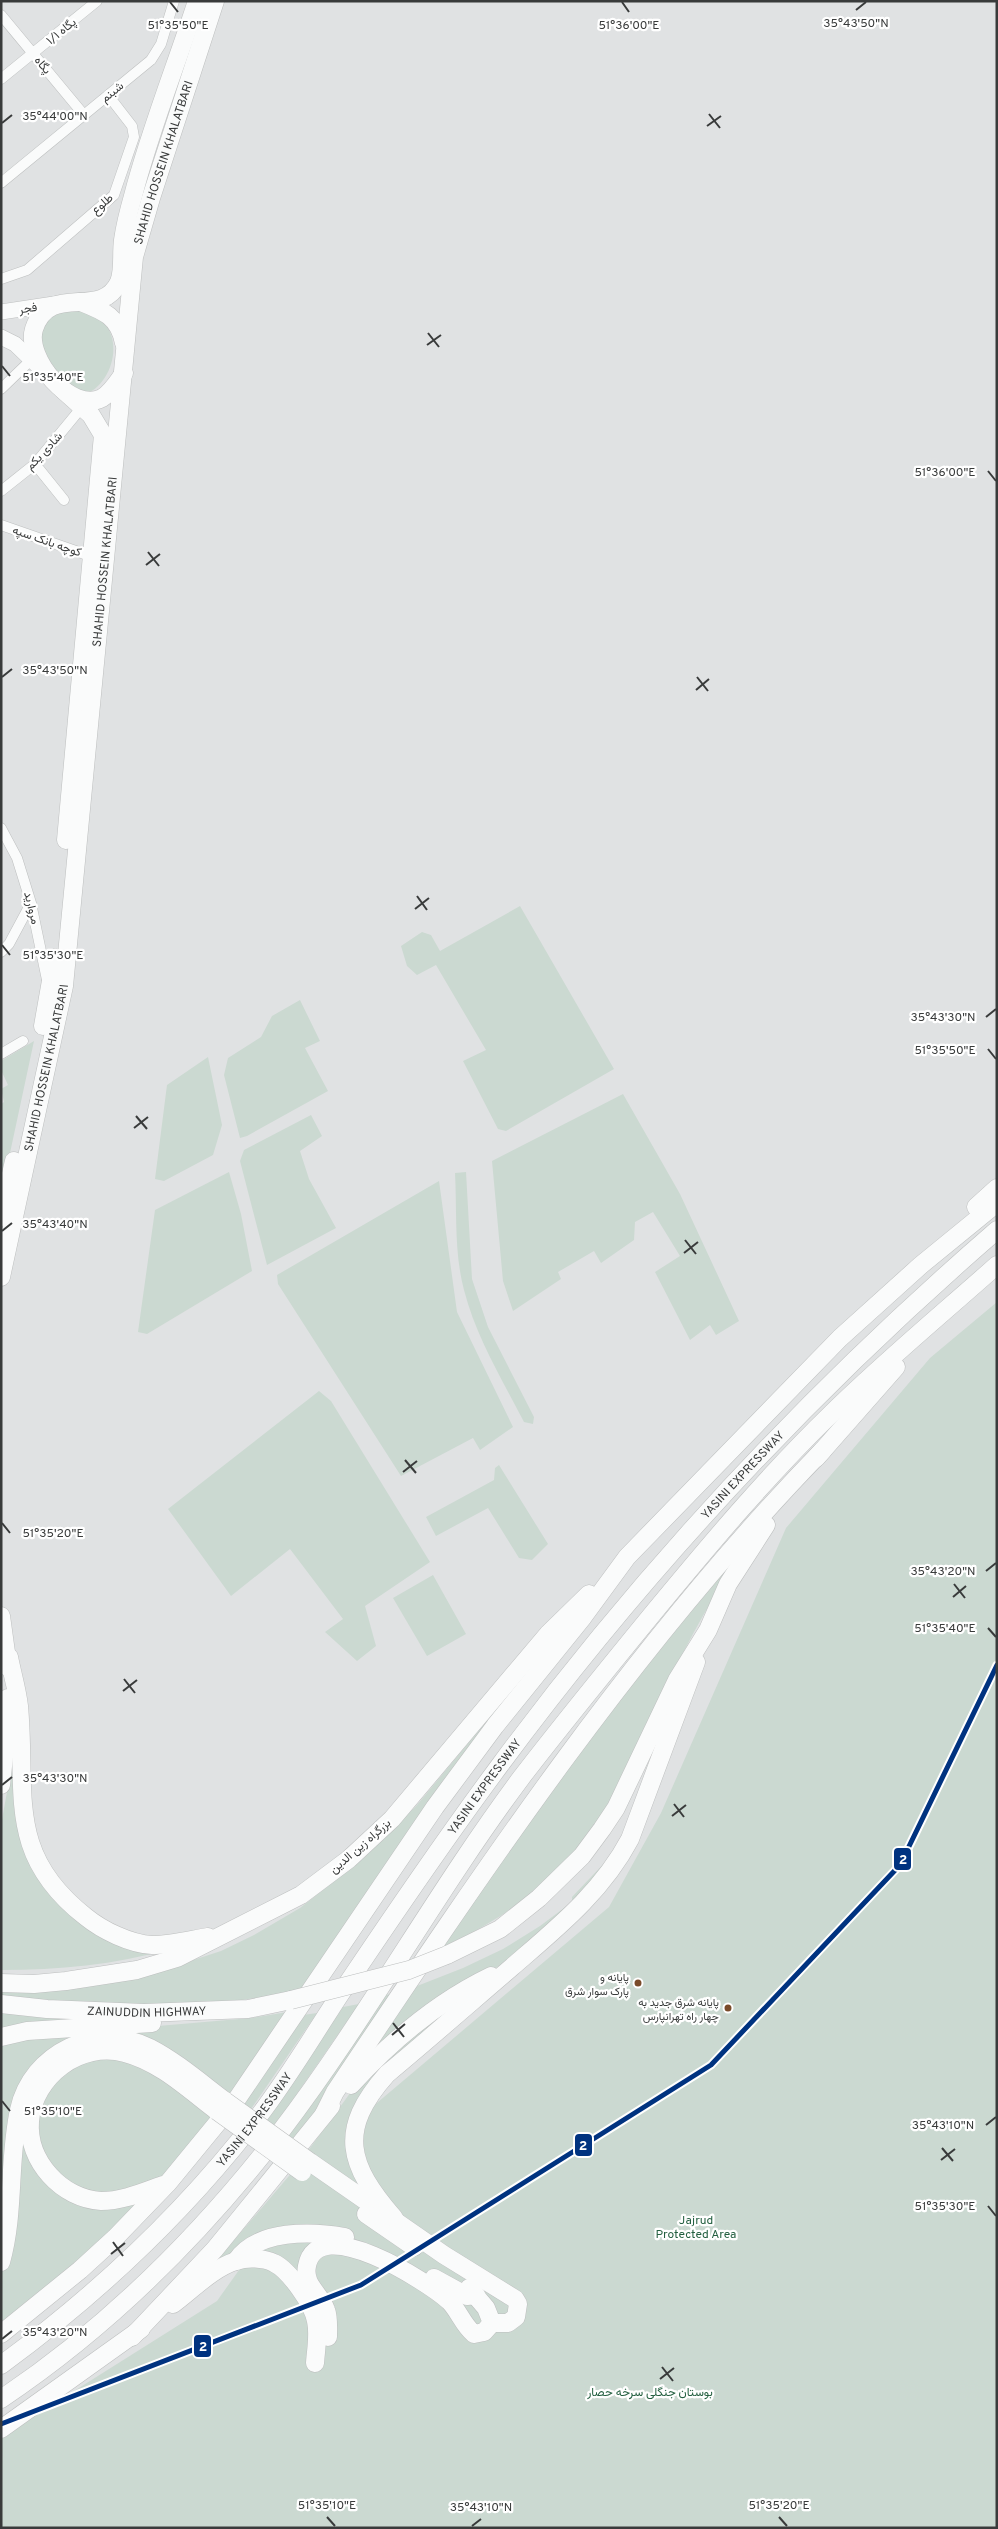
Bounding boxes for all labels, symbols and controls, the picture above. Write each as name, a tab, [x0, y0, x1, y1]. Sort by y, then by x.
street label: پگاه ۱/۱	[43, 15, 80, 49]
text: 35°43'50"N	[823, 16, 889, 32]
text: 51°35'50"E	[147, 18, 209, 34]
text: 51°36'00"E	[598, 18, 660, 34]
street label: پگاه	[30, 53, 54, 78]
street label: شبنم	[98, 79, 127, 107]
street label: SHAHID HOSSEIN KHALATBARI	[131, 79, 198, 247]
text: 35°44'00"N	[22, 109, 88, 125]
street label: طلوع	[88, 191, 117, 219]
street label: فجر	[17, 300, 38, 318]
text: 51°35'40"E	[22, 370, 84, 386]
street label: شادی یکم	[23, 429, 67, 474]
text: 51°36'00"E	[914, 465, 976, 481]
street label: SHAHID HOSSEIN KHALATBARI	[90, 476, 122, 648]
street label: کوچه بانک سپه	[10, 523, 83, 561]
text: 35°43'50"N	[22, 663, 88, 679]
street label: مروارید	[19, 890, 43, 926]
text: 51°35'30"E	[23, 948, 83, 964]
street label: SHAHID HOSSEIN KHALATBARI	[21, 984, 73, 1153]
text: 35°43'30"N	[911, 1010, 975, 1026]
text: 51°35'50"E	[914, 1043, 976, 1059]
text: 35°43'40"N	[22, 1217, 88, 1233]
street label: YASINI EXPRESSWAY	[698, 1428, 789, 1523]
text: 51°35'20"E	[22, 1526, 84, 1542]
text: 35°43'20"N	[910, 1564, 976, 1580]
text: 51°35'40"E	[914, 1621, 976, 1637]
street label: YASINI EXPRESSWAY	[445, 1736, 526, 1838]
text: 35°43'30"N	[23, 1771, 87, 1787]
street label: بزرگراه زین الدین	[327, 1816, 395, 1878]
line badge: 2	[893, 1847, 912, 1871]
text: 2	[899, 1852, 907, 1869]
place label: پایانه و پارک‌ سوار شرق	[565, 1971, 629, 1999]
marker: پایانه و پارک‌ سوار شرق	[633, 1978, 643, 1988]
place label: پایانه شرق جدید به چهار راه تهرانپارس	[638, 1996, 719, 2024]
marker: پایانه شرق جدید به چهار راه تهرانپارس	[723, 2003, 733, 2013]
street label: ZAINUDDIN HIGHWAY	[87, 2004, 207, 2022]
street label: YASINI EXPRESSWAY	[214, 2069, 297, 2171]
text: 51°35'10"E	[24, 2104, 82, 2120]
text: 35°43'10"N	[912, 2118, 974, 2134]
line badge: 2	[574, 2133, 593, 2157]
text: 2	[579, 2138, 587, 2155]
text: 51°35'30"E	[915, 2199, 975, 2215]
park label: Jajrud Protected Area	[656, 2213, 736, 2243]
text: 35°43'20"N	[22, 2325, 88, 2341]
line badge: 2	[193, 2334, 212, 2358]
text: 2	[199, 2339, 207, 2356]
park label: بوستان جنگلی سرخه حصار	[586, 2385, 713, 2401]
text: 51°35'10"E	[298, 2498, 356, 2514]
text: 51°35'20"E	[748, 2498, 810, 2514]
text: 35°43'10"N	[450, 2500, 512, 2516]

